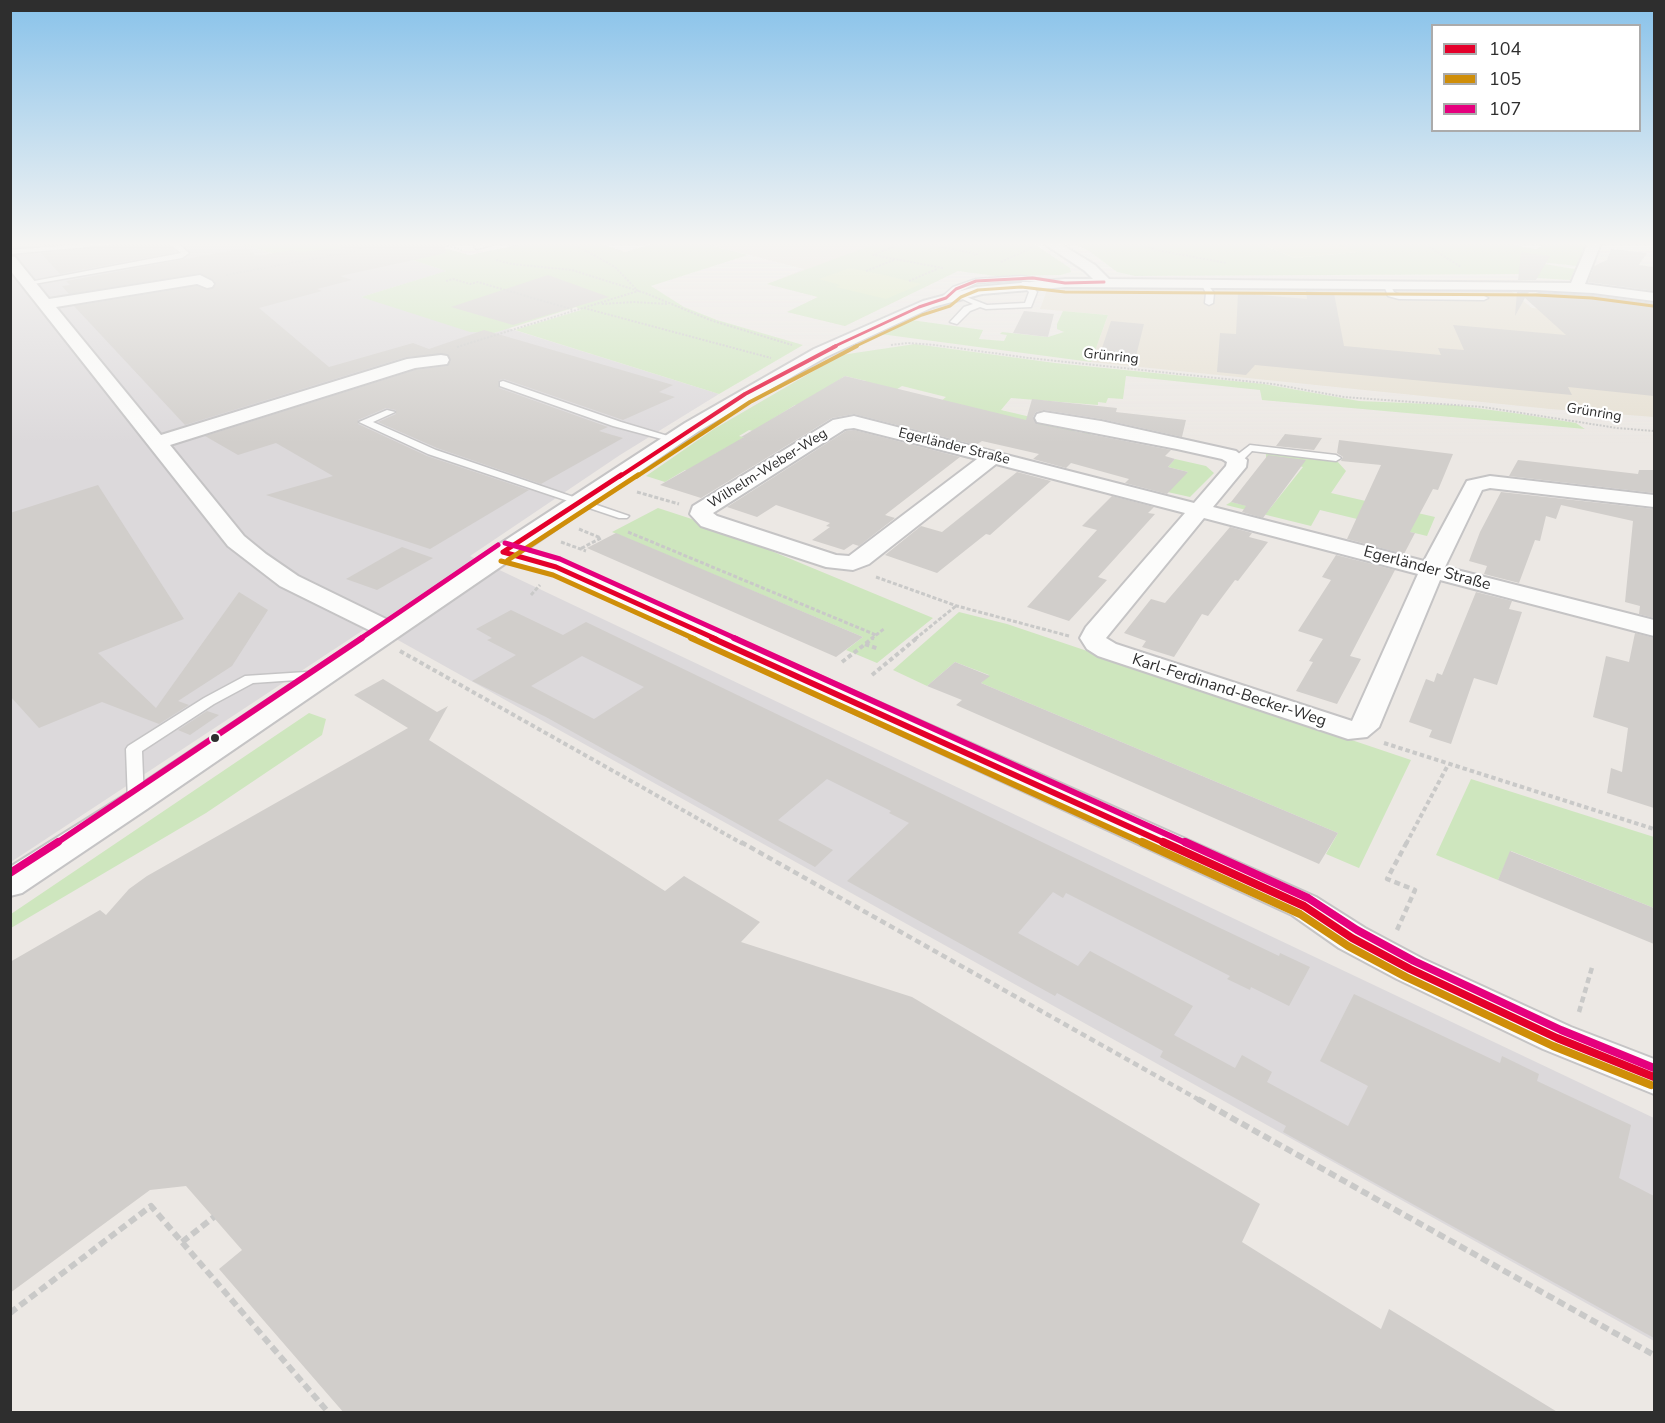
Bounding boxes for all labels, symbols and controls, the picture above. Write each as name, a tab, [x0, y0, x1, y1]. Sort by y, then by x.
legend	[1431, 24, 1641, 132]
text: 104	[1489, 37, 1521, 61]
text: 105	[1489, 67, 1521, 91]
text: 107	[1489, 97, 1521, 121]
street label: Grünring	[1083, 346, 1139, 368]
street label: Grünring	[1565, 400, 1623, 426]
street label: Wilhelm-Weber-Weg	[705, 425, 831, 513]
street label: Egerländer Straße	[896, 425, 1012, 469]
street label: Egerländer Straße	[1361, 543, 1493, 595]
street label: Karl-Ferdinand-Becker-Weg	[1129, 651, 1329, 731]
unlabelled marker	[209, 732, 221, 744]

